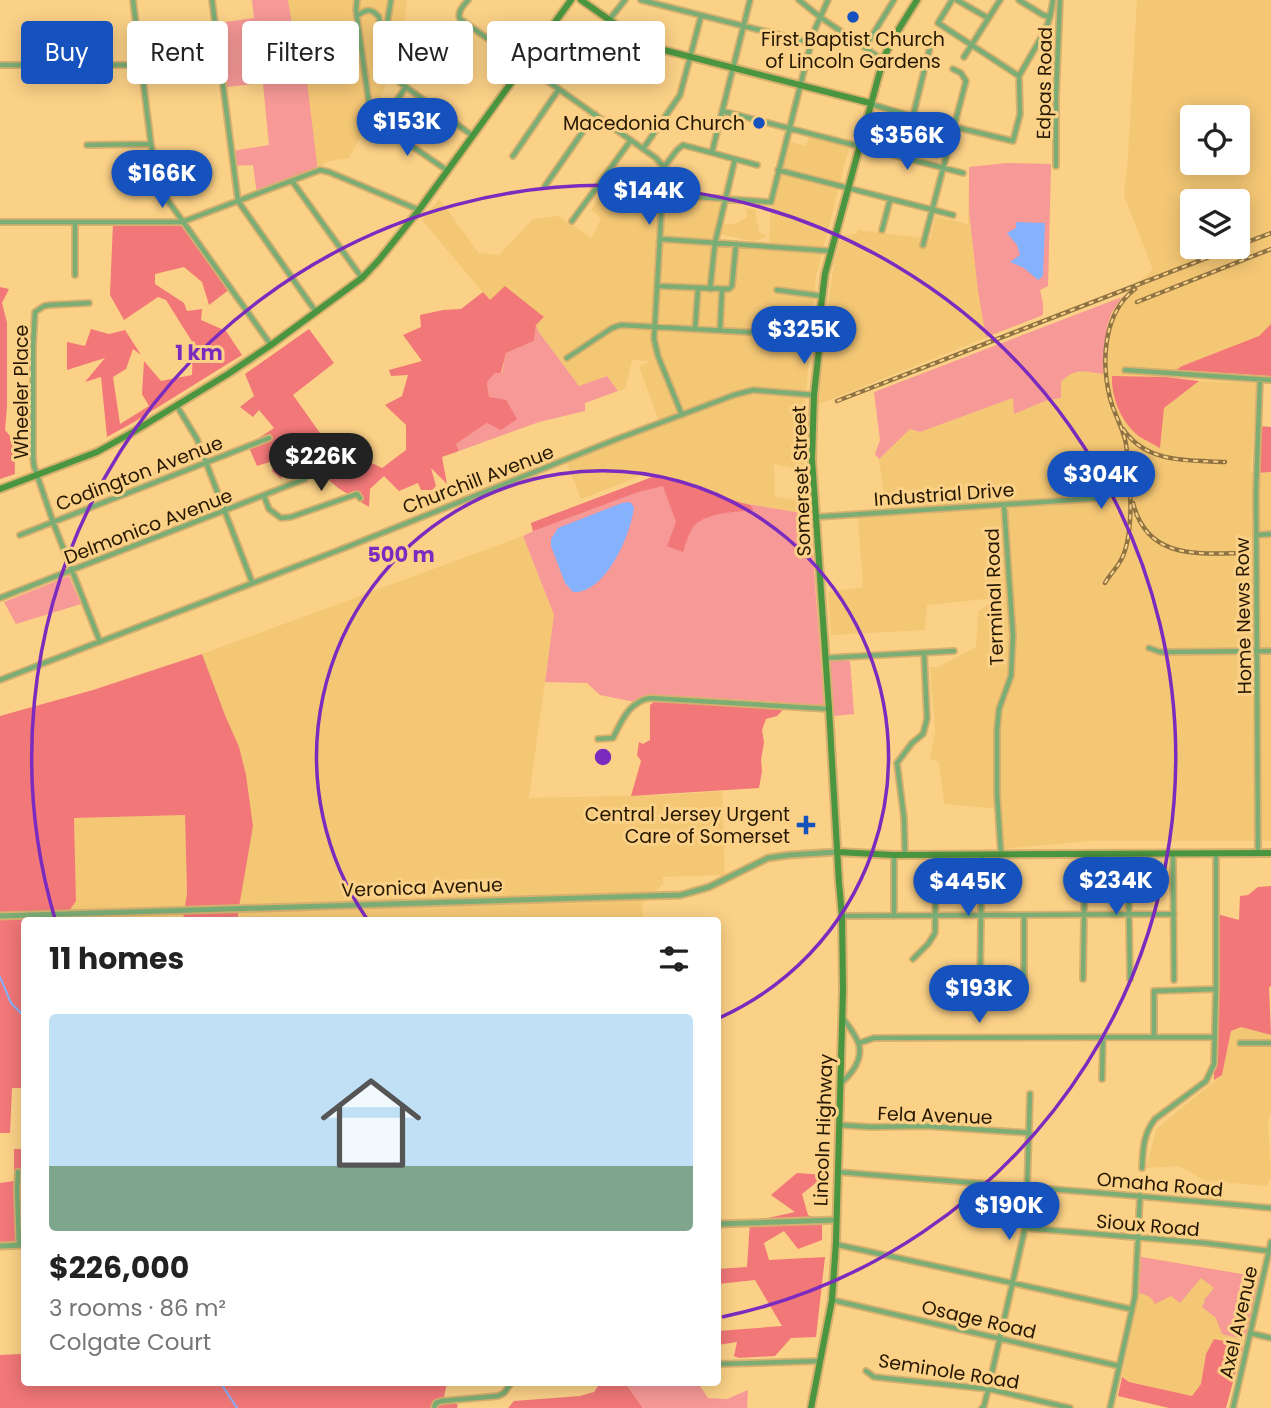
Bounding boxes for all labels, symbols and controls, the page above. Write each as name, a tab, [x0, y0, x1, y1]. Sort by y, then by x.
marker: First Baptist Church of Lincoln Gardens	[845, 9, 861, 25]
chip: Buy	[21, 21, 113, 84]
chip: Rent	[127, 21, 228, 84]
chip: Filters	[242, 21, 359, 84]
chip: New	[373, 21, 473, 84]
chip: Apartment	[487, 21, 665, 84]
place label: First Baptist Church of Lincoln Gardens	[761, 26, 945, 75]
street label: Edpas Road	[1030, 26, 1059, 140]
pin: $153K	[358, 99, 456, 158]
text: $153K	[373, 105, 441, 137]
map controls	[1180, 105, 1250, 259]
button: locate	[1180, 105, 1250, 175]
place label: Macedonia Church	[563, 110, 745, 137]
pin: $356K	[858, 113, 956, 172]
marker: Macedonia Church	[751, 115, 767, 131]
text: $356K	[870, 119, 944, 151]
pin: $166K	[113, 150, 211, 210]
text: $166K	[127, 157, 197, 189]
pin: $144K	[600, 168, 698, 227]
text: $144K	[614, 174, 684, 206]
button: layers	[1180, 189, 1250, 259]
pin: $325K	[755, 306, 853, 366]
text: $325K	[767, 313, 841, 345]
street label: Wheeler Place	[8, 325, 35, 459]
text: 1 km	[175, 338, 223, 367]
street label: Somerset Street	[785, 405, 818, 557]
street label: Codington Avenue	[52, 429, 227, 518]
pin: $226K	[272, 434, 370, 493]
street label: Churchill Avenue	[399, 438, 558, 521]
text: $226K	[285, 440, 357, 472]
pin: $304K	[1052, 452, 1150, 511]
text: $304K	[1063, 458, 1139, 490]
street label: Industrial Drive	[873, 476, 1015, 513]
street label: Delmonico Avenue	[60, 482, 236, 571]
street label: Terminal Road	[979, 528, 1010, 666]
street label: Home News Row	[1229, 537, 1258, 695]
text: 500 m	[367, 540, 435, 569]
centre of rings	[591, 745, 615, 769]
place label: Central Jersey Urgent Care of Somerset	[585, 801, 790, 850]
marker: Central Jersey Urgent Care of Somerset	[796, 815, 816, 835]
pin: $445K	[919, 858, 1017, 918]
pin: $234K	[1067, 858, 1165, 917]
text: $234K	[1079, 864, 1153, 896]
text: $445K	[929, 865, 1007, 897]
street label: Veronica Avenue	[341, 871, 503, 904]
text: 11 homes	[49, 937, 184, 980]
icon: filters	[655, 940, 693, 978]
pin: $193K	[930, 965, 1028, 1025]
text: $193K	[945, 972, 1013, 1004]
street label: Lincoln Highway	[807, 1053, 840, 1207]
icon: home	[308, 1060, 434, 1186]
street label: Fela Avenue	[877, 1100, 993, 1131]
street label: Omaha Road	[1096, 1166, 1224, 1203]
pin: $190K	[960, 1182, 1058, 1242]
text: $190K	[975, 1189, 1043, 1221]
street label: Sioux Road	[1095, 1208, 1201, 1243]
text: $226,000	[49, 1246, 189, 1289]
street label: Axel Avenue	[1212, 1263, 1265, 1381]
text: 3 rooms · 86 m²	[49, 1292, 226, 1324]
street label: Osage Road	[919, 1293, 1039, 1346]
text: Colgate Court	[49, 1326, 211, 1358]
street label: Seminole Road	[876, 1347, 1021, 1396]

